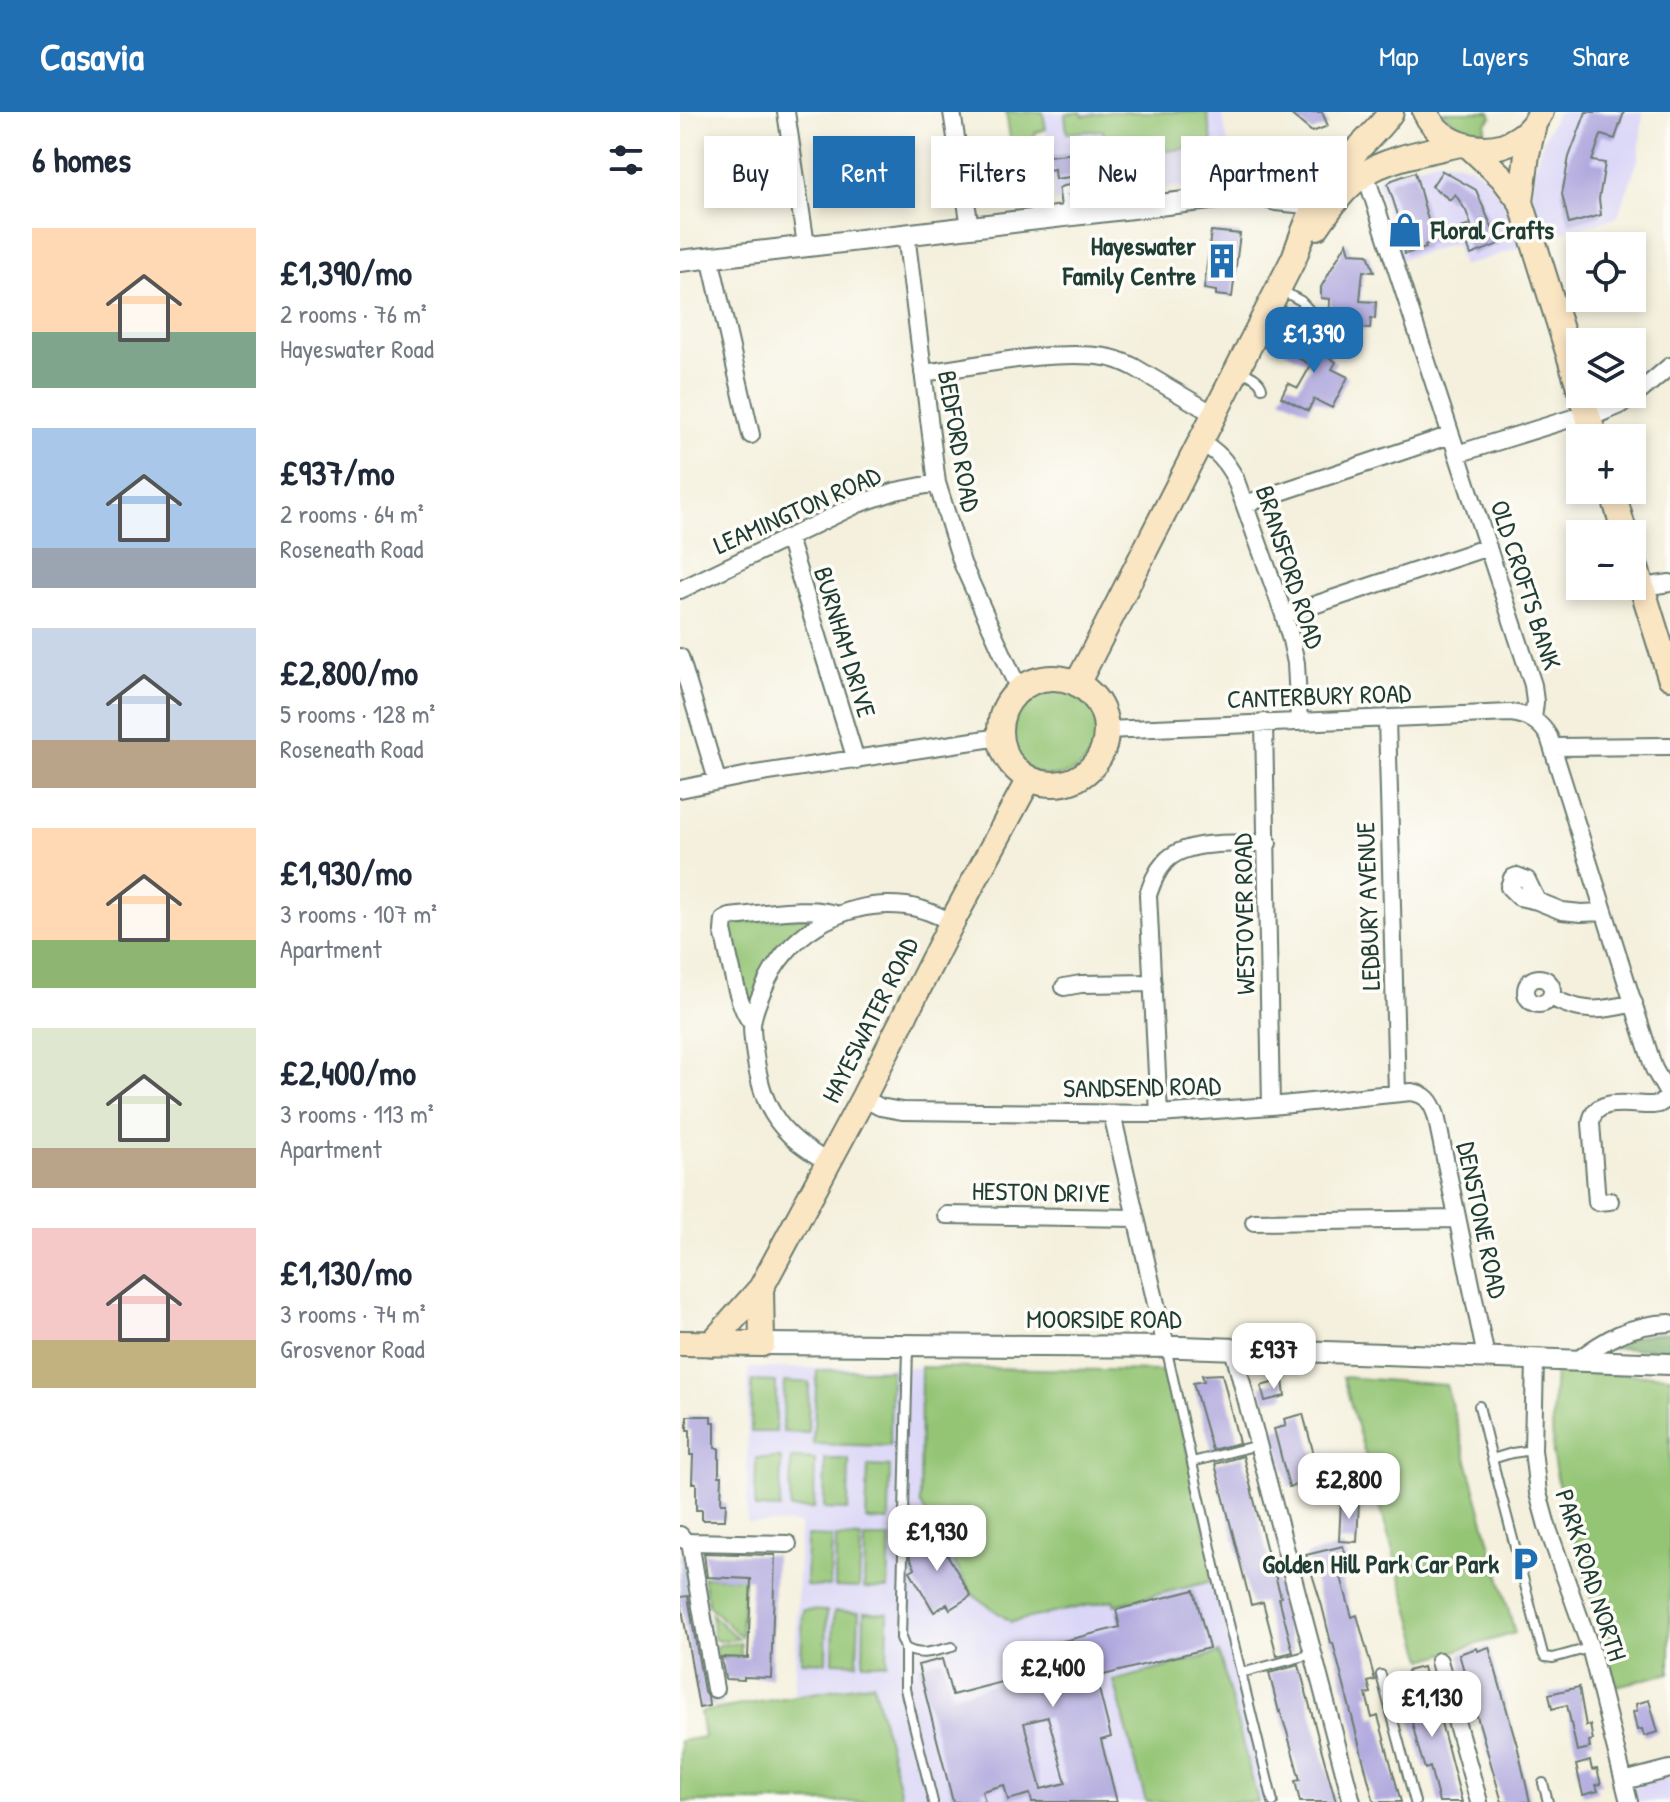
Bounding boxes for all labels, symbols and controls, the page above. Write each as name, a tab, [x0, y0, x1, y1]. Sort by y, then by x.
text: Casavia	[40, 30, 144, 82]
text: Map	[1379, 37, 1419, 75]
text: Layers	[1463, 37, 1528, 75]
text: Share	[1572, 37, 1630, 75]
chip: Buy	[704, 136, 797, 208]
chip: Rent	[813, 136, 915, 208]
chip: Filters	[931, 136, 1054, 208]
chip: New	[1070, 136, 1165, 208]
chip: Apartment	[1181, 136, 1347, 208]
text: 6 homes	[32, 137, 131, 183]
icon: filters	[604, 138, 648, 182]
shop icon: Floral Crafts	[1386, 211, 1424, 249]
place label: Floral Crafts	[1430, 212, 1554, 247]
place label: Hayeswater Family Centre	[1062, 228, 1197, 294]
map controls	[1566, 232, 1646, 600]
button: locate	[1566, 232, 1646, 312]
building icon: Hayeswater Family Centre	[1203, 242, 1241, 280]
text: £1,390/mo	[280, 250, 412, 296]
icon: home	[96, 260, 192, 356]
text: 2 rooms · 76 m²	[280, 296, 427, 331]
pin: £1,390	[1249, 307, 1379, 375]
text: £1,390	[1283, 315, 1345, 350]
button: layers	[1566, 328, 1646, 408]
text: Hayeswater Road	[280, 331, 434, 366]
street label: BEDFORD ROAD	[930, 368, 989, 515]
button: +	[1566, 424, 1646, 504]
text: £937/mo	[280, 450, 394, 496]
street label: LEAMINGTON ROAD	[708, 457, 886, 562]
icon: home	[96, 460, 192, 556]
street label: BRANSFORD ROAD	[1248, 481, 1333, 653]
text: 2 rooms · 64 m²	[280, 496, 424, 531]
street label: OLD CROFTS BANK	[1483, 496, 1570, 674]
button: −	[1566, 520, 1646, 600]
text: Roseneath Road	[280, 531, 423, 566]
street label: BURNHAM DRIVE	[806, 562, 885, 722]
text: £2,800/mo	[280, 650, 418, 696]
icon: home	[96, 660, 192, 756]
street label: CANTERBURY ROAD	[1226, 675, 1412, 716]
text: 5 rooms · 128 m²	[280, 696, 435, 731]
text: Roseneath Road	[280, 731, 423, 766]
street label: LEDBURY AVENUE	[1347, 821, 1388, 991]
street label: WESTOVER ROAD	[1225, 832, 1262, 995]
text: £1,930/mo	[280, 850, 412, 896]
icon: home	[96, 860, 192, 956]
text: 3 rooms · 107 m²	[280, 896, 437, 931]
text: Apartment	[280, 931, 382, 966]
street label: HAYESWATER ROAD	[813, 931, 927, 1108]
text: £2,400/mo	[280, 1050, 416, 1096]
icon: home	[96, 1060, 192, 1156]
street label: SANDSEND ROAD	[1063, 1068, 1222, 1105]
text: 3 rooms · 113 m²	[280, 1096, 434, 1131]
text: Apartment	[280, 1131, 382, 1166]
street label: DENSTONE ROAD	[1449, 1139, 1516, 1302]
street label: HESTON DRIVE	[972, 1173, 1111, 1210]
text: £1,130/mo	[280, 1250, 412, 1296]
icon: home	[96, 1260, 192, 1356]
text: 3 rooms · 74 m²	[280, 1296, 426, 1331]
street label: MOORSIDE ROAD	[1026, 1301, 1182, 1336]
pin: £937	[1227, 1323, 1321, 1391]
text: Grosvenor Road	[280, 1331, 425, 1366]
text: £937	[1250, 1331, 1298, 1366]
pin: £2,800	[1284, 1453, 1414, 1521]
text: £2,800	[1316, 1461, 1382, 1496]
street label: PARK ROAD NORTH	[1547, 1485, 1636, 1665]
pin: £1,930	[872, 1505, 1002, 1573]
text: £1,930	[906, 1513, 968, 1548]
parking icon: Golden Hill Park Car Park	[1506, 1545, 1544, 1583]
place label: Golden Hill Park Car Park	[1262, 1546, 1499, 1581]
pin: £2,400	[988, 1641, 1118, 1709]
text: £2,400	[1021, 1649, 1085, 1684]
pin: £1,130	[1367, 1671, 1497, 1739]
text: £1,130	[1401, 1679, 1463, 1714]

